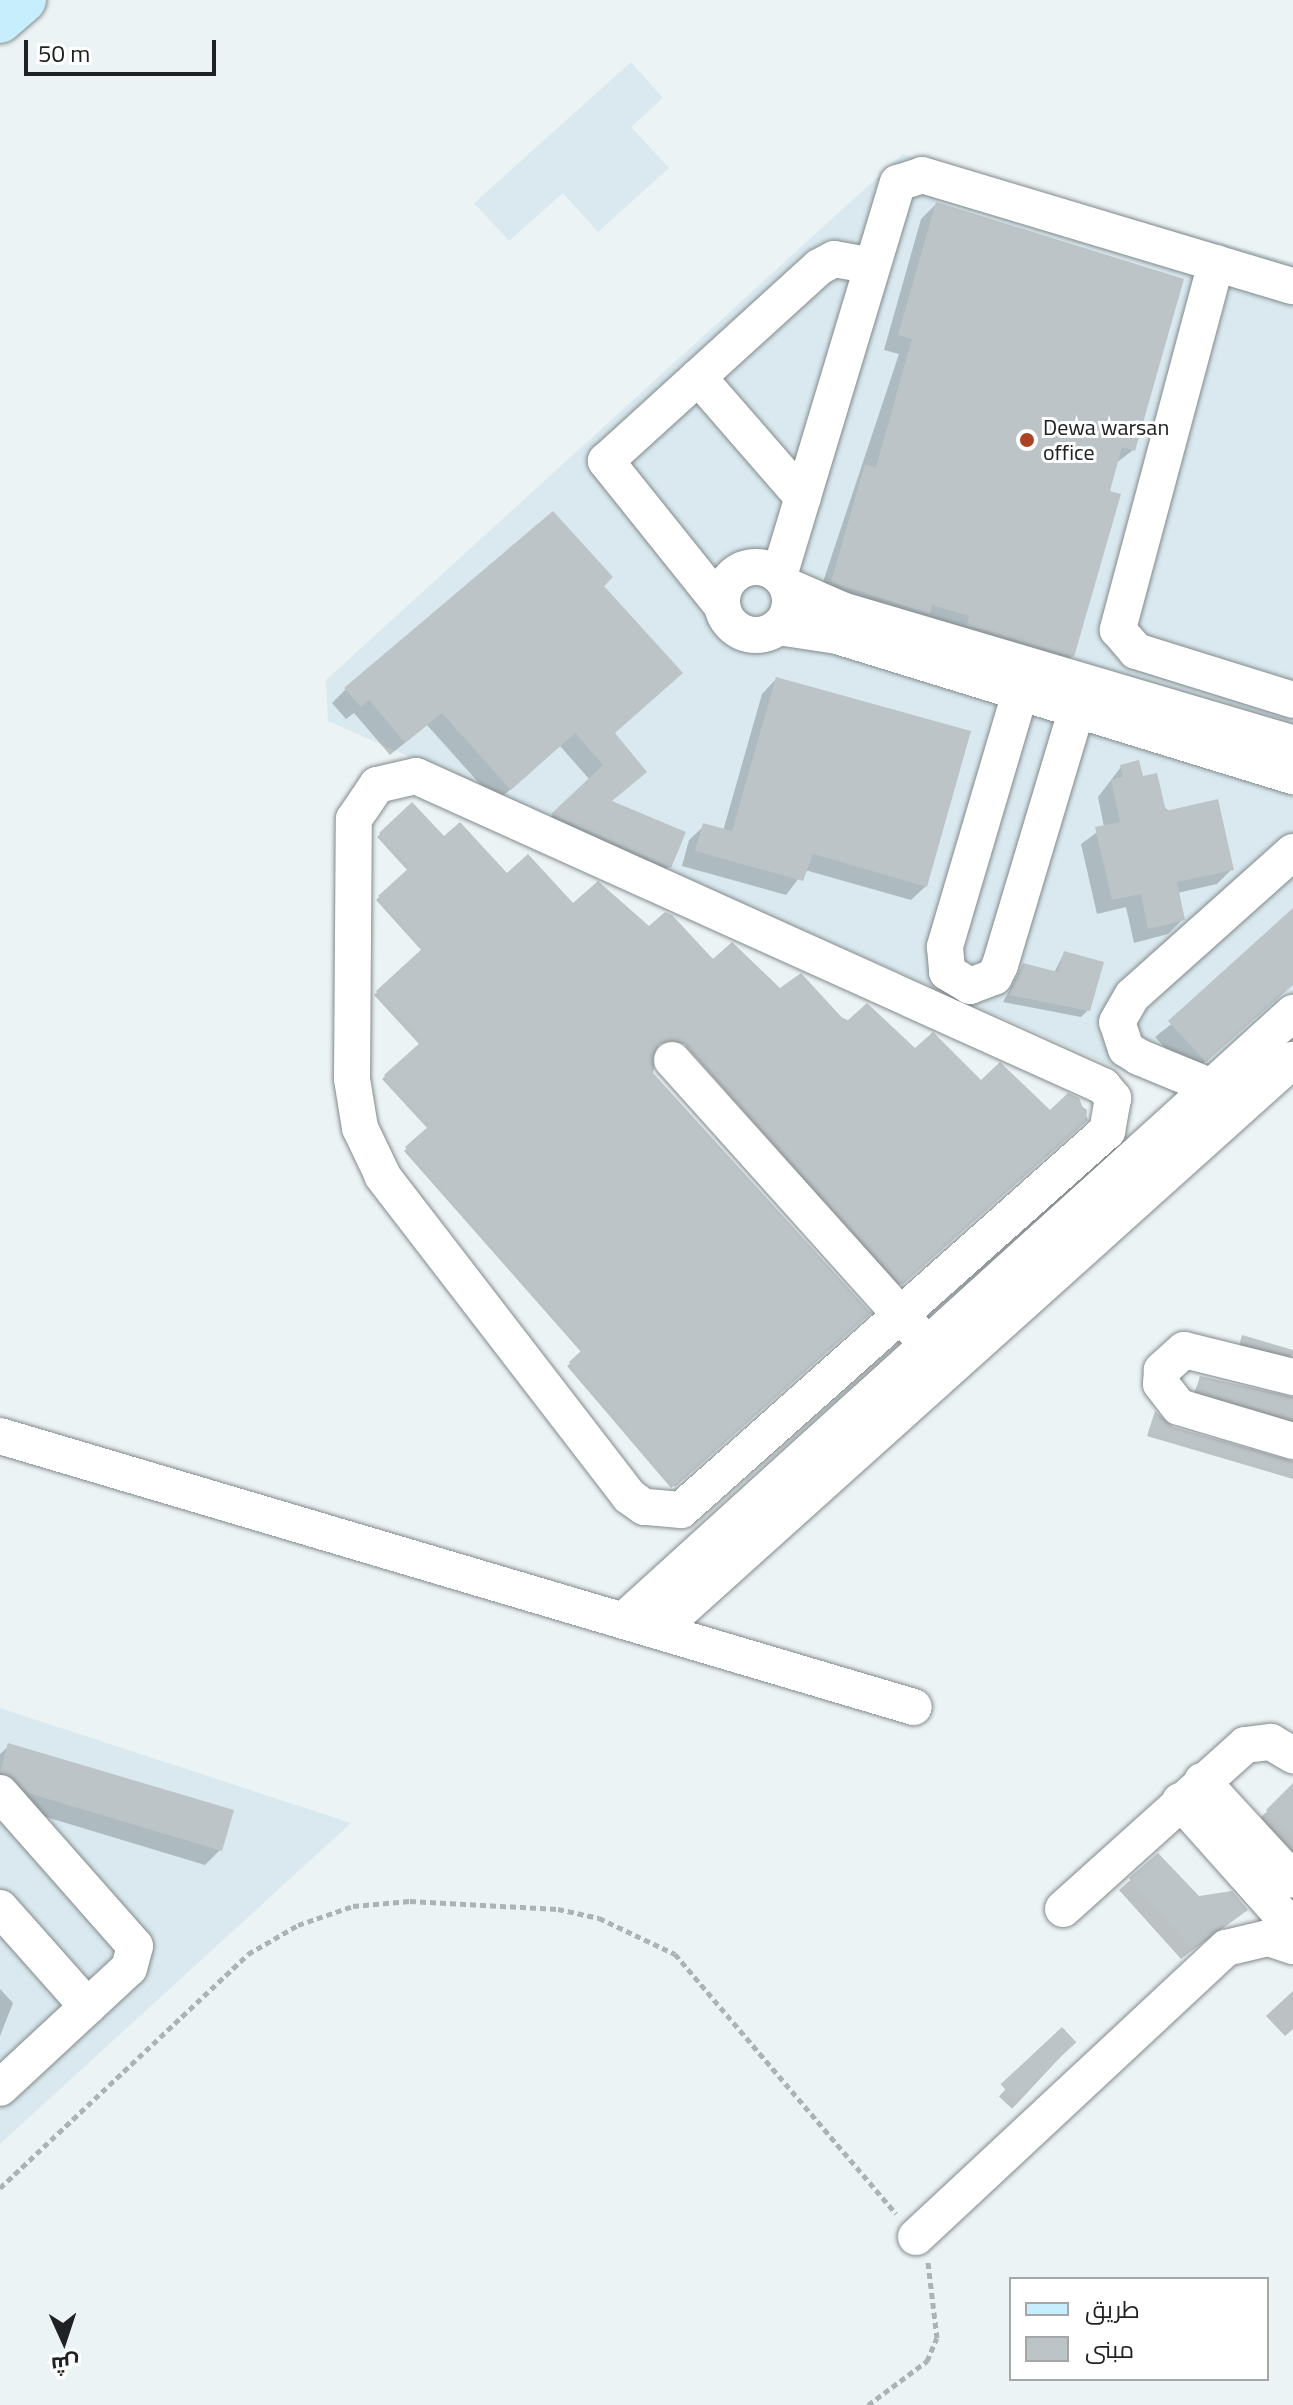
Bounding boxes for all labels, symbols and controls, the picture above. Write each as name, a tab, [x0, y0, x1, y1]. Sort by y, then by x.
scale bar	[28, 24, 220, 74]
text: 50 m	[38, 31, 90, 76]
place label: Dewa warsan office	[1043, 414, 1169, 466]
marker: Dewa warsan office	[1018, 431, 1036, 449]
legend	[1009, 2277, 1269, 2381]
text: طريق	[1085, 2287, 1140, 2332]
north arrow	[24, 2301, 104, 2381]
text: مبنى	[1085, 2327, 1134, 2372]
text: ش	[50, 2343, 80, 2387]

